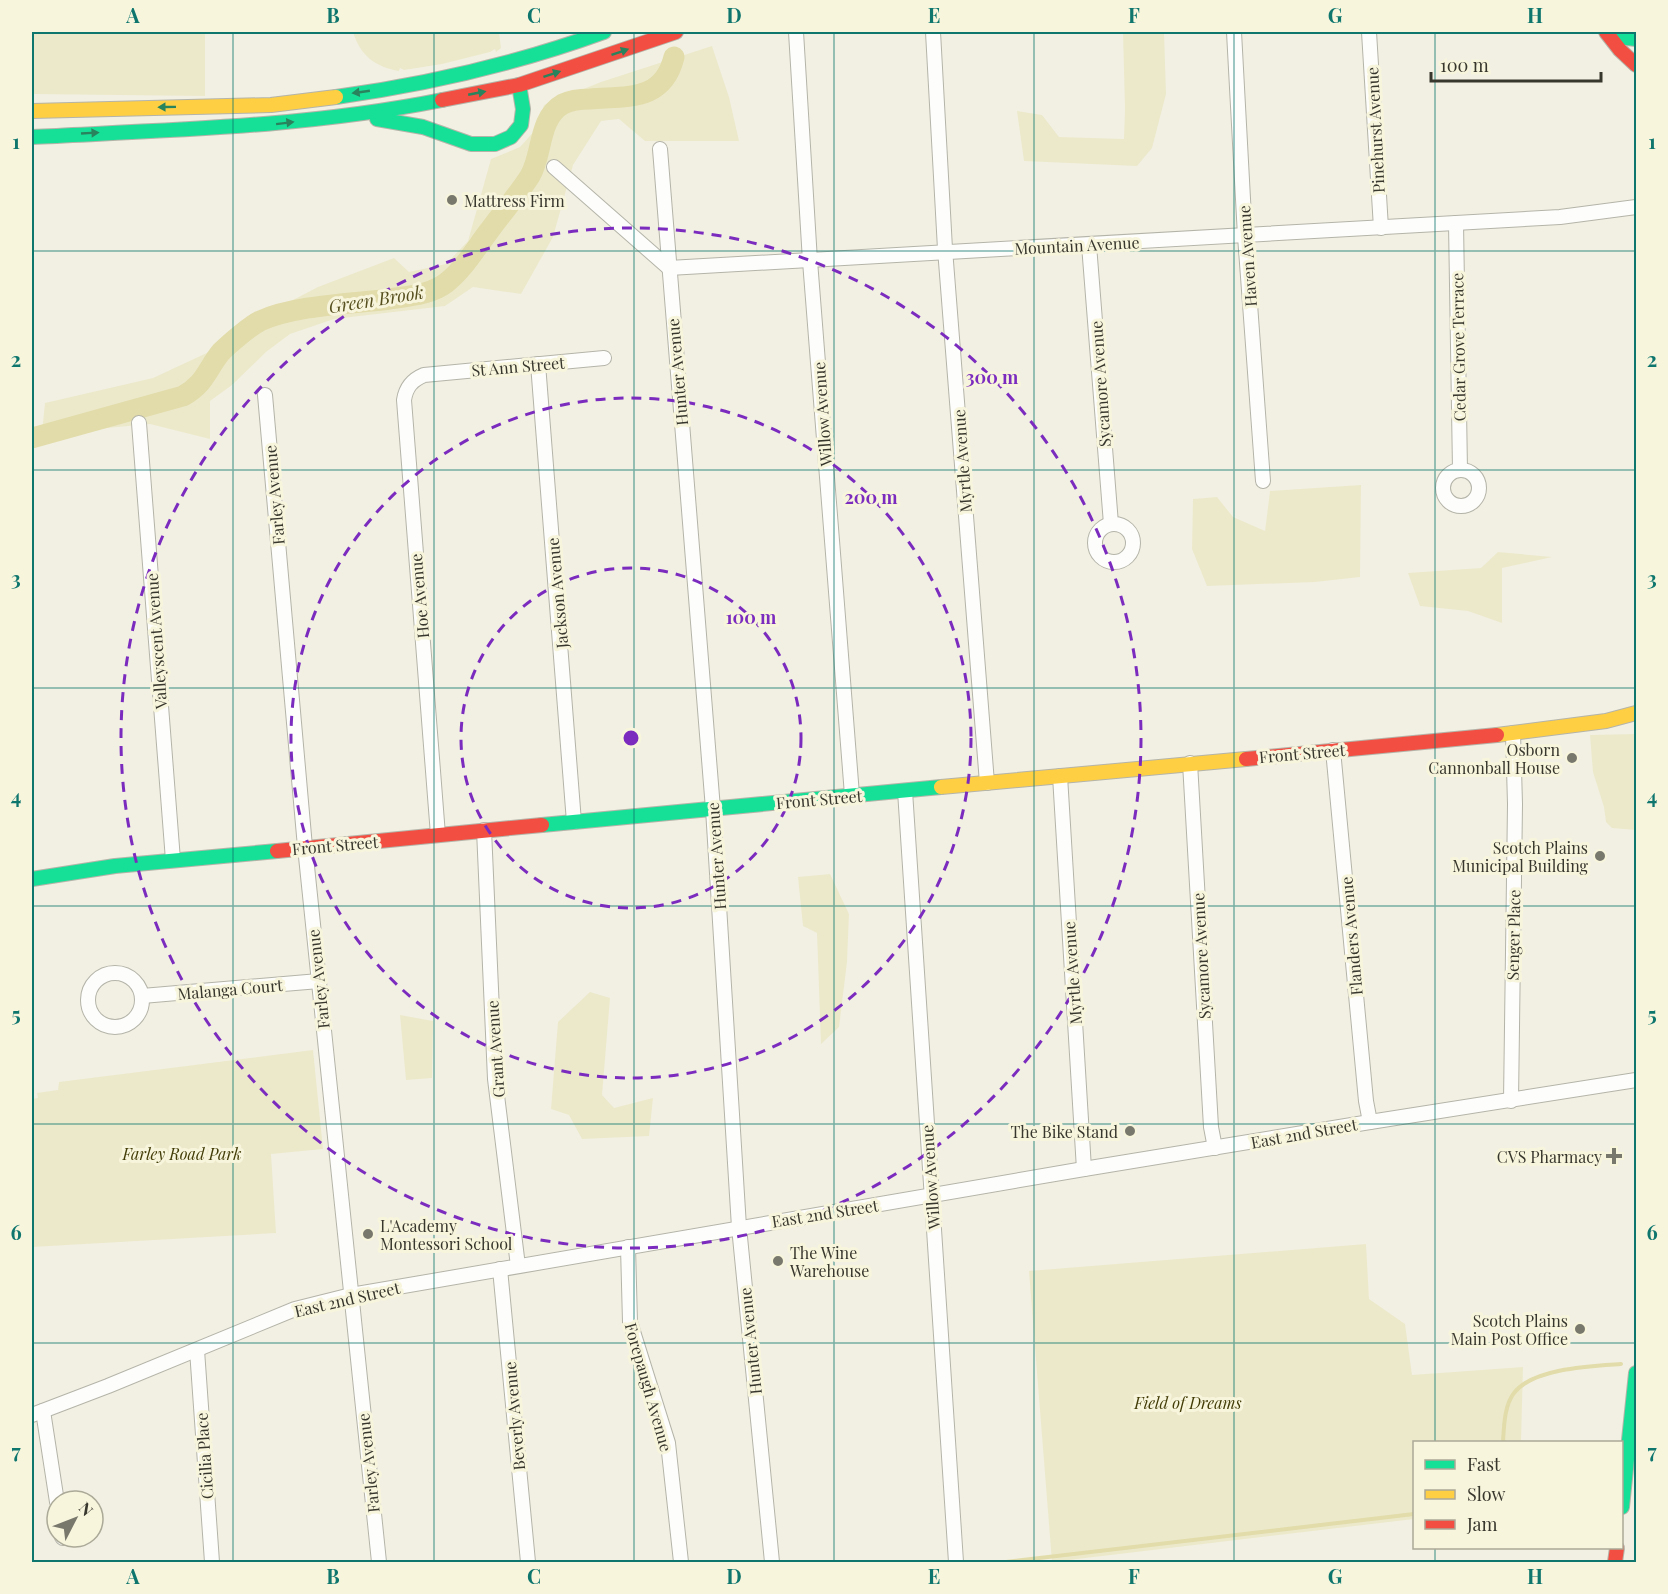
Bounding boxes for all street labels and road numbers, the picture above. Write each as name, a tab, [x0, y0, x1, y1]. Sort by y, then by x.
street label: Pinehurst Avenue	[1361, 66, 1389, 194]
street label: Haven Avenue	[1233, 205, 1261, 307]
street label: Mountain Avenue	[1014, 231, 1140, 259]
street label: Cedar Grove Terrace	[1446, 273, 1470, 421]
street label: Hunter Avenue	[662, 318, 692, 426]
street label: Sycamore Avenue	[1085, 320, 1115, 448]
street label: St Ann Street	[470, 351, 566, 381]
street label: Willow Avenue	[808, 361, 836, 468]
street label: Myrtle Avenue	[948, 409, 976, 513]
street label: Farley Avenue	[259, 444, 289, 546]
street label: Jackson Avenue	[542, 537, 572, 650]
street label: Hoe Avenue	[405, 553, 433, 639]
street label: Valleyscent Avenue	[141, 572, 171, 711]
street label: Front Street	[1258, 739, 1346, 767]
street label: Front Street	[775, 785, 863, 813]
street label: Hunter Avenue	[702, 802, 730, 910]
street label: Front Street	[291, 831, 379, 859]
street label: Flanders Avenue	[1335, 876, 1367, 996]
street label: Senger Place	[1502, 889, 1524, 981]
street label: Sycamore Avenue	[1187, 892, 1215, 1020]
street label: Myrtle Avenue	[1058, 921, 1086, 1025]
street label: Farley Avenue	[302, 928, 334, 1030]
street label: Malanga Court	[176, 974, 284, 1004]
street label: Grant Avenue	[481, 1000, 509, 1098]
street label: East 2nd Street	[1249, 1113, 1359, 1153]
street label: Willow Avenue	[916, 1124, 944, 1231]
street label: East 2nd Street	[770, 1194, 880, 1232]
street label: East 2nd Street	[292, 1277, 402, 1321]
street label: Hunter Avenue	[734, 1286, 766, 1396]
street label: Forepaugh Avenue	[621, 1320, 677, 1454]
street label: Beverly Avenue	[499, 1361, 529, 1471]
street label: Cicilia Place	[190, 1412, 218, 1500]
street label: Farley Avenue	[352, 1412, 384, 1514]

